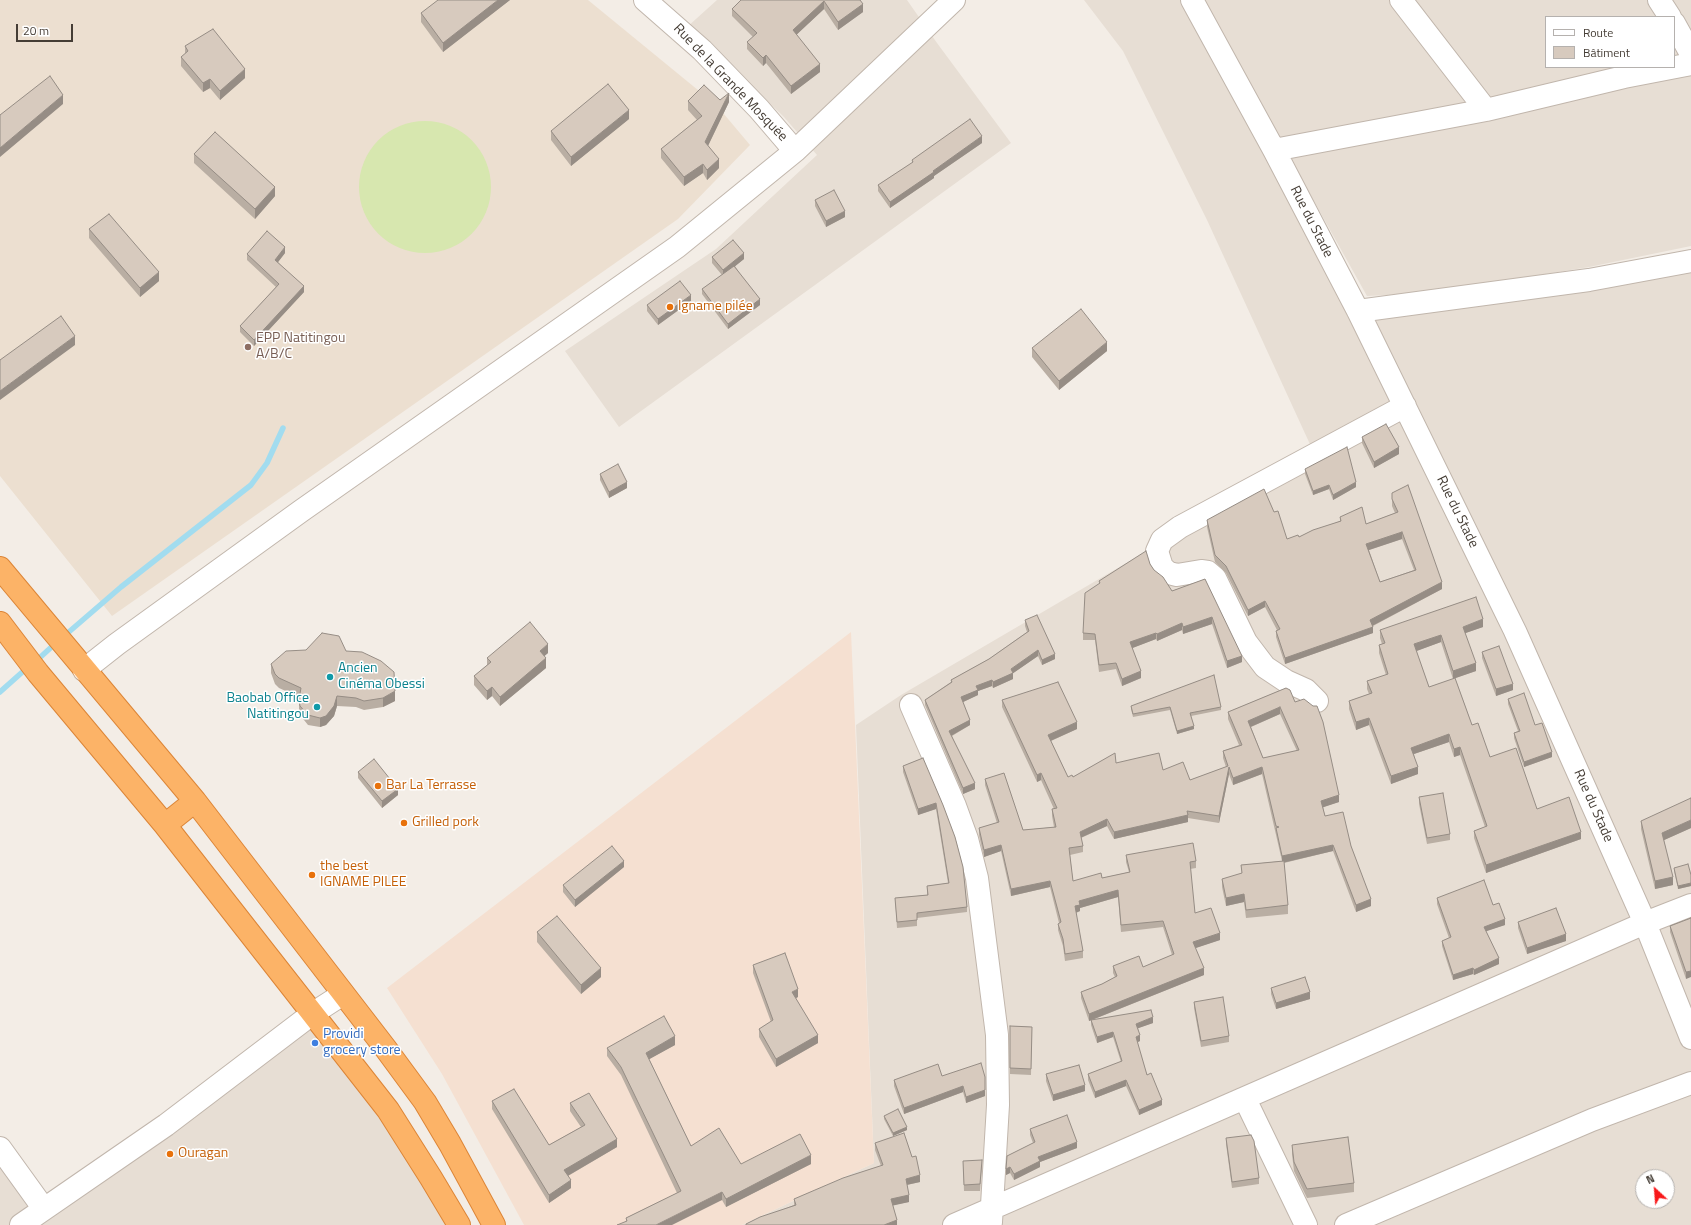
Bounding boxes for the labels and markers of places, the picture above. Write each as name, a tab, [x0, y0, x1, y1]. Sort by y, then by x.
place label: Igname pilée	[678, 299, 753, 315]
marker: Igname pilée	[665, 302, 675, 312]
place label: EPP Natitingou A/B/C	[256, 331, 345, 364]
marker: EPP Natitingou A/B/C	[243, 342, 253, 352]
place label: Ancien Cinéma Obessi	[338, 661, 425, 694]
marker: Ancien Cinéma Obessi	[325, 672, 335, 682]
place label: Baobab Office Natitingou	[226, 691, 309, 724]
marker: Baobab Office Natitingou	[312, 702, 322, 712]
place label: Bar La Terrasse	[386, 778, 476, 794]
marker: Bar La Terrasse	[373, 781, 383, 791]
place label: Grilled pork	[412, 815, 479, 831]
marker: Grilled pork	[399, 818, 409, 828]
place label: the best IGNAME PILEE	[320, 859, 406, 892]
marker: the best IGNAME PILEE	[307, 870, 317, 880]
place label: Providi grocery store	[323, 1027, 401, 1060]
marker: Providi grocery store	[310, 1038, 320, 1048]
place label: Ouragan	[178, 1146, 228, 1162]
marker: Ouragan	[165, 1149, 175, 1159]

